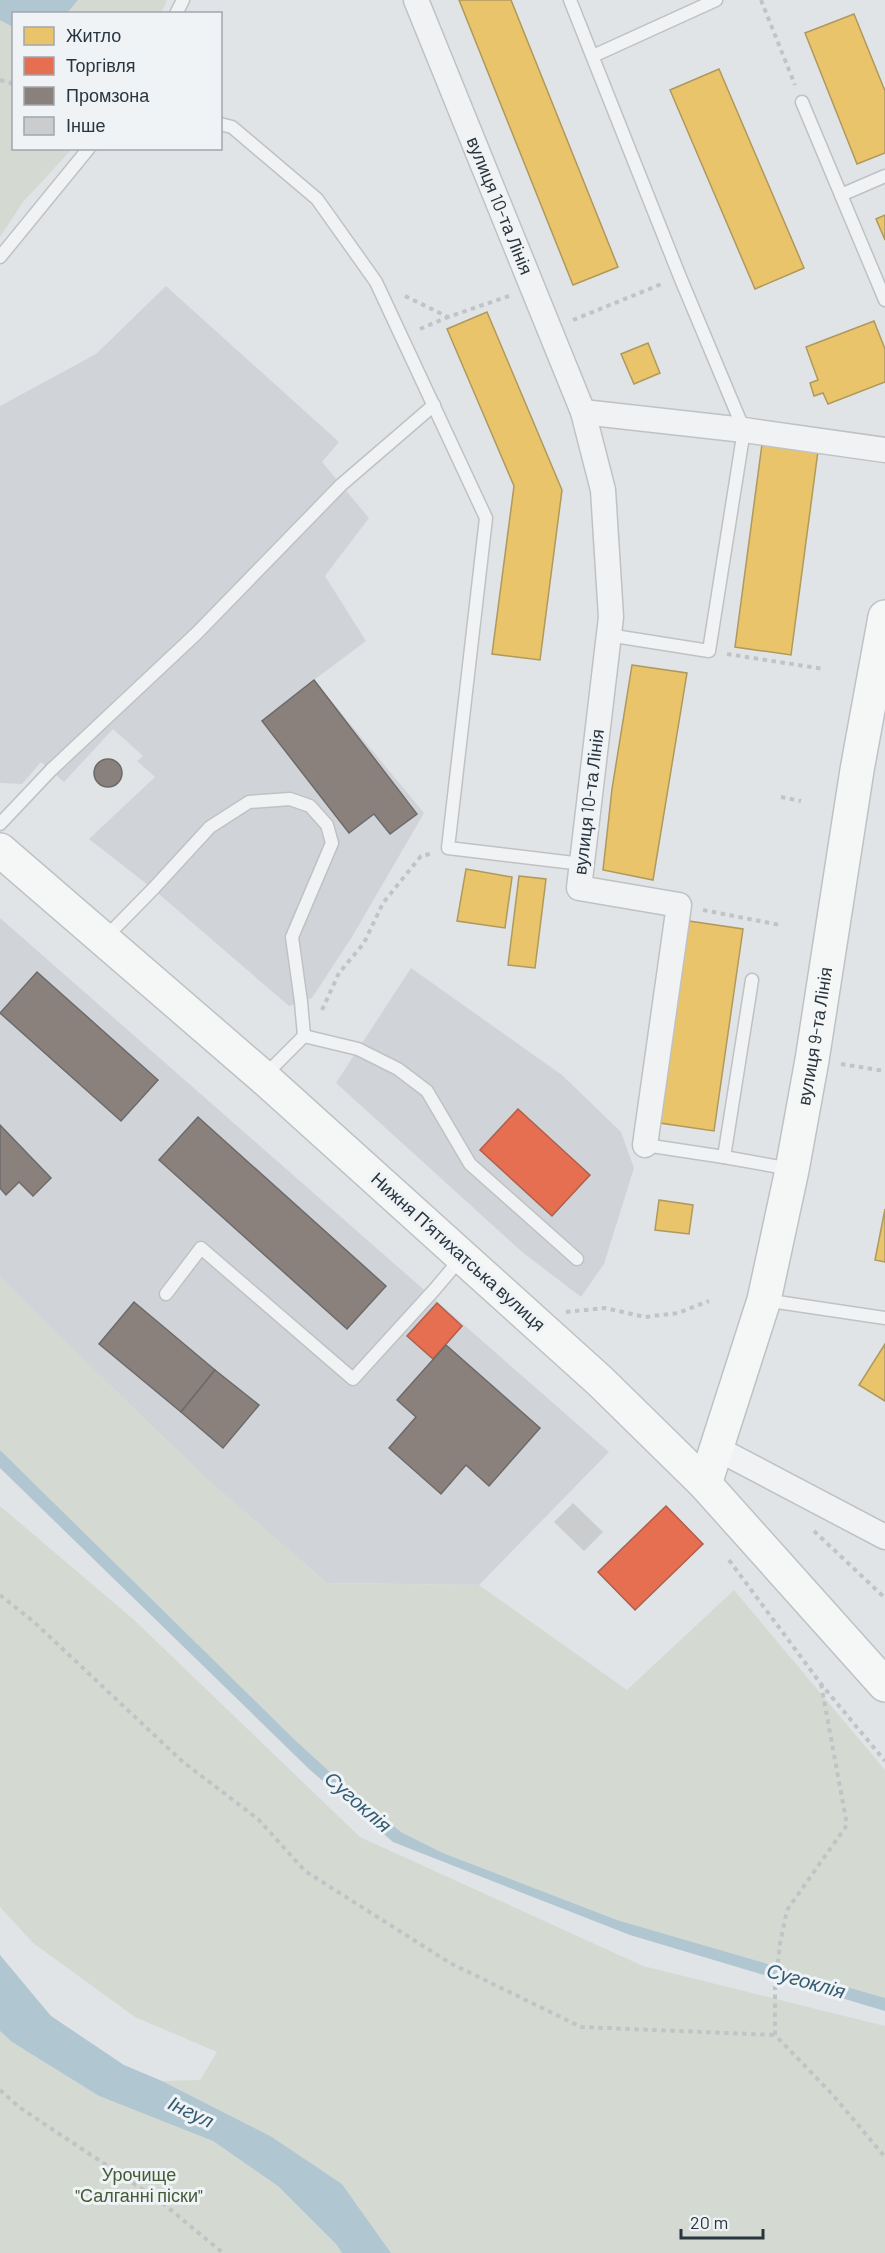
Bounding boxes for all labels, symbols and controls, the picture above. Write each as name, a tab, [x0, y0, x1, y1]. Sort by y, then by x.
legend	[12, 12, 222, 150]
text: Житло	[66, 24, 121, 46]
text: Торгівля	[66, 54, 136, 76]
text: Промзона	[66, 84, 150, 106]
text: Інше	[66, 114, 105, 136]
street label: вулиця 10-та Лінія	[463, 133, 538, 278]
street label: вулиця 10-та Лінія	[568, 728, 608, 876]
street label: вулиця 9-та Лінія	[792, 965, 836, 1107]
street label: Нижня Пʼятихатська вулиця	[367, 1167, 550, 1335]
water label: Сугоклія	[320, 1766, 397, 1837]
water label: Сугоклія	[764, 1957, 849, 2003]
water label: Інгул	[165, 2090, 218, 2132]
park label: Урочище "Салганні піски"	[75, 2163, 203, 2206]
scale bar	[681, 2202, 764, 2240]
text: 20 m	[690, 2211, 728, 2233]

